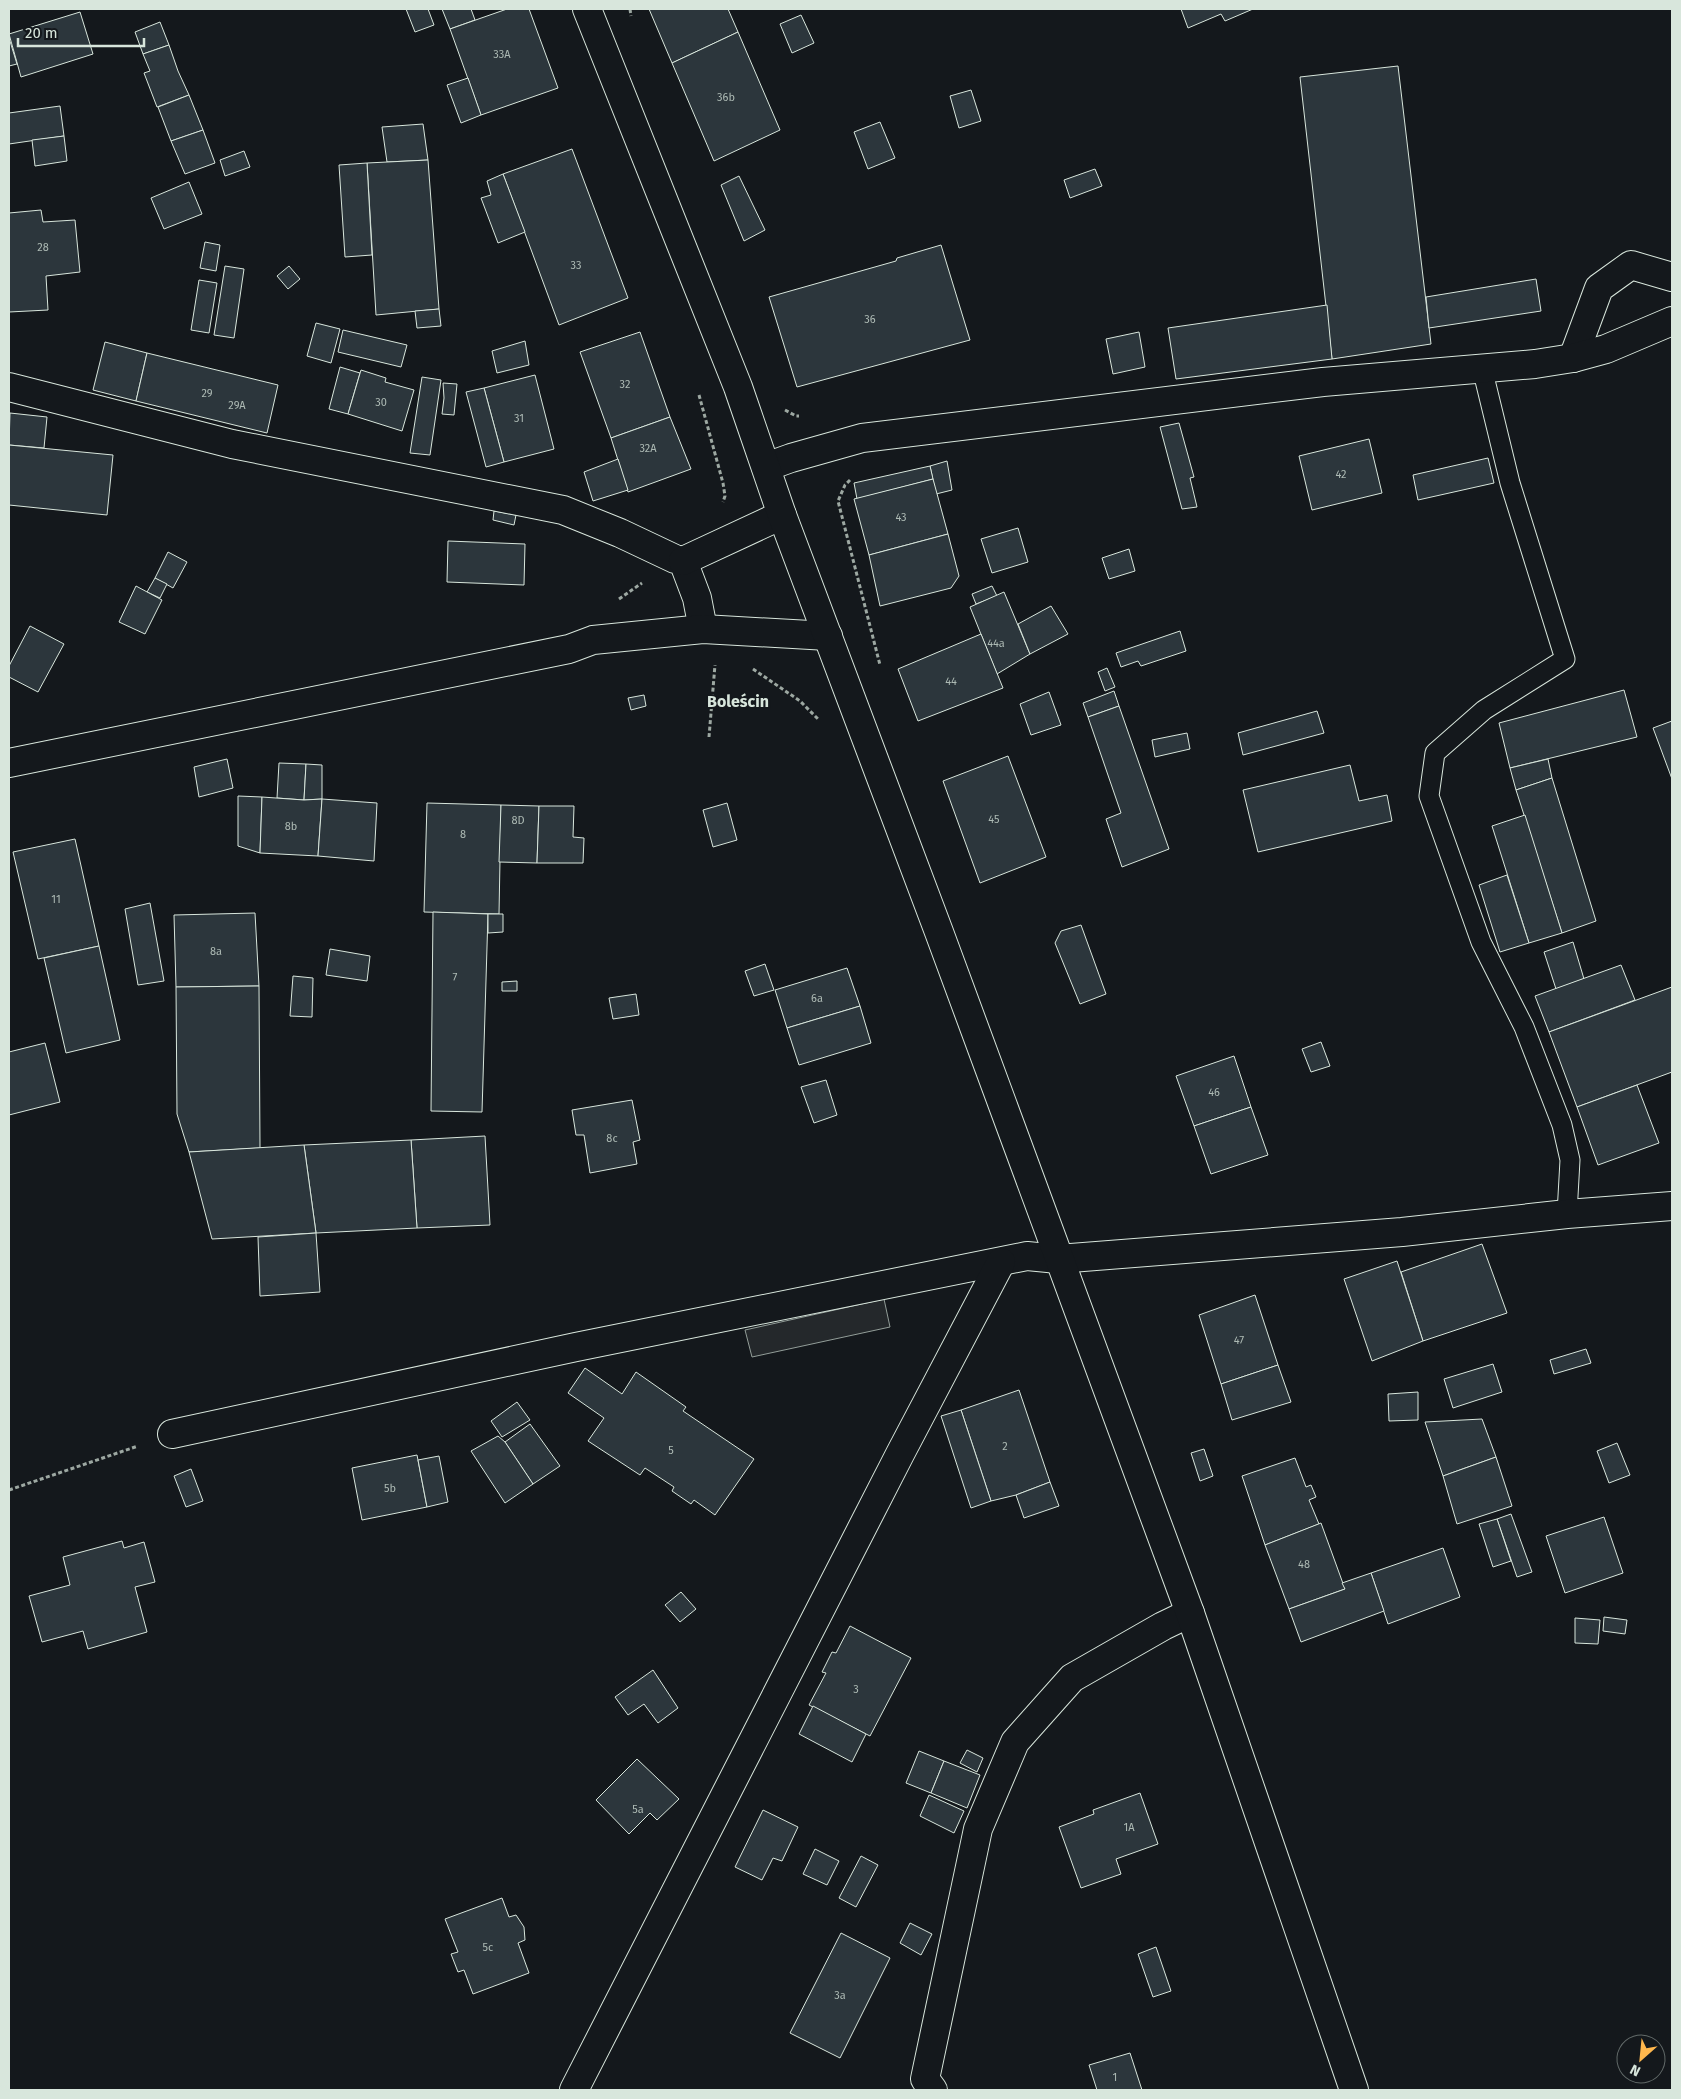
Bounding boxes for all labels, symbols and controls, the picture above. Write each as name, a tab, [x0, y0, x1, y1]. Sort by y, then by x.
scale bar	[18, 15, 144, 47]
text: 20 m	[25, 24, 58, 42]
house number: 33A	[493, 48, 511, 61]
house number: 36b	[717, 91, 735, 104]
house number: 28	[37, 241, 49, 254]
house number: 33	[571, 259, 581, 272]
house number: 36	[864, 313, 876, 326]
house number: 32	[620, 378, 630, 391]
house number: 29	[201, 387, 213, 400]
house number: 30	[375, 396, 387, 409]
house number: 29A	[228, 399, 246, 412]
house number: 31	[514, 412, 524, 425]
house number: 32A	[639, 442, 657, 455]
house number: 42	[1335, 468, 1347, 481]
house number: 43	[895, 511, 907, 524]
house number: 44a	[987, 637, 1005, 650]
house number: 44	[945, 675, 957, 688]
district label: Boleścin	[707, 692, 769, 711]
house number: 45	[988, 813, 1000, 826]
house number: 8D	[511, 814, 525, 827]
house number: 8b	[285, 820, 297, 833]
house number: 8	[460, 828, 466, 841]
house number: 11	[51, 893, 61, 906]
house number: 8a	[210, 945, 222, 958]
house number: 7	[453, 971, 458, 984]
house number: 6a	[811, 992, 823, 1005]
house number: 46	[1208, 1086, 1220, 1099]
house number: 8c	[606, 1132, 618, 1145]
house number: 47	[1234, 1334, 1244, 1347]
house number: 2	[1002, 1440, 1008, 1453]
house number: 5	[668, 1444, 674, 1457]
house number: 5b	[384, 1482, 396, 1495]
house number: 48	[1298, 1558, 1310, 1571]
house number: 3	[853, 1683, 859, 1696]
house number: 5a	[632, 1803, 644, 1816]
house number: 1A	[1123, 1821, 1135, 1834]
house number: 5c	[483, 1941, 493, 1954]
house number: 3a	[834, 1989, 846, 2002]
north arrow	[1616, 2034, 1666, 2084]
text: N	[1627, 2060, 1643, 2080]
house number: 1	[1113, 2071, 1117, 2084]

